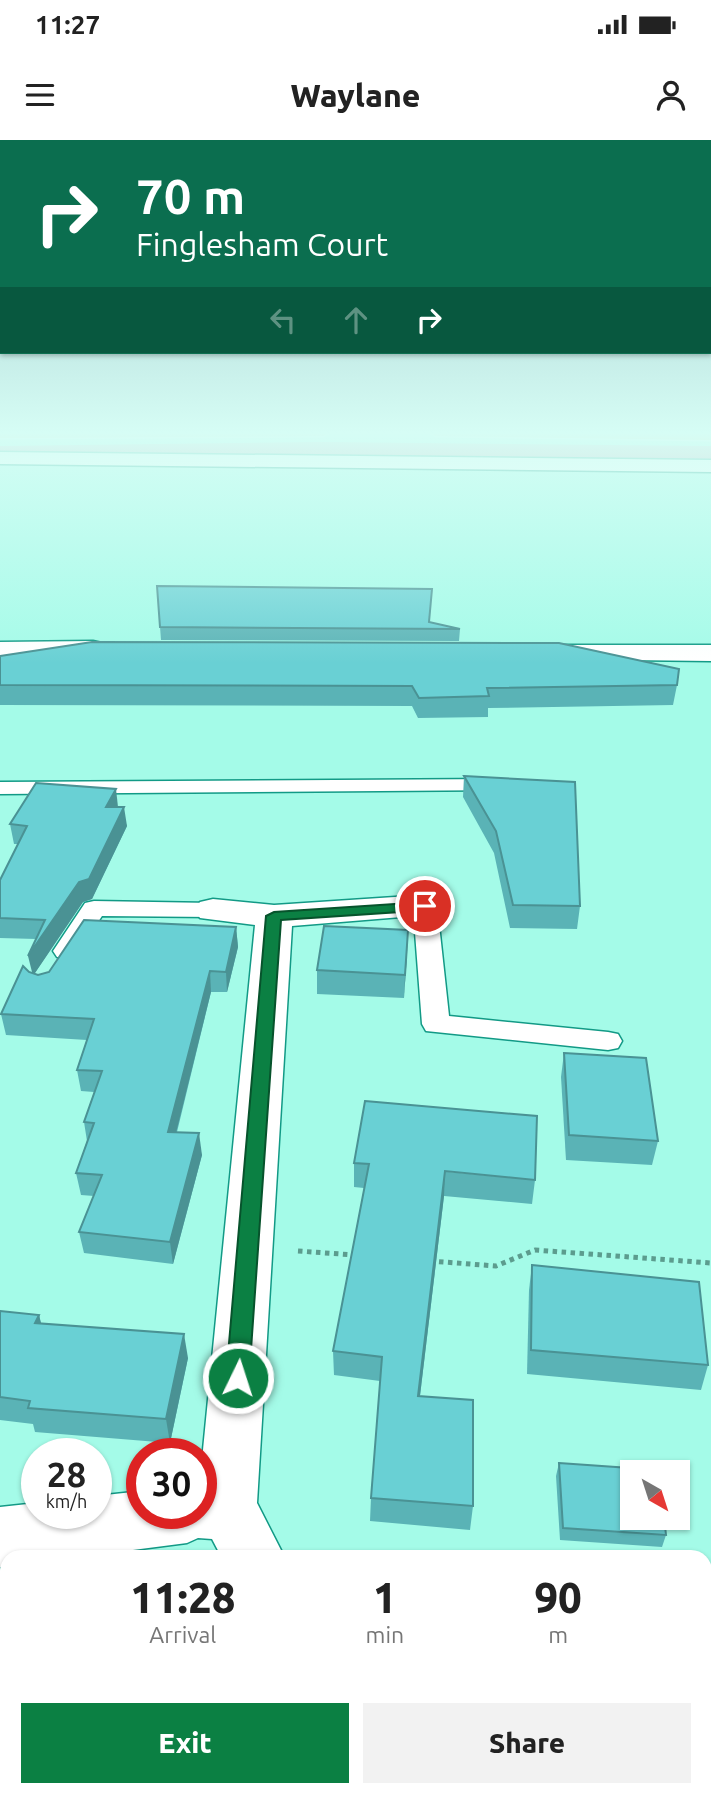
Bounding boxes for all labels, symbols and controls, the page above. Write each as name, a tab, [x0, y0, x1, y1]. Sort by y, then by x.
text: 11:27	[35, 10, 100, 39]
icon: menu	[21, 76, 59, 114]
icon: person	[652, 76, 690, 114]
text: Waylane	[290, 77, 421, 113]
icon: right	[21, 168, 112, 259]
text: 70 m	[136, 168, 245, 223]
text: Finglesham Court	[136, 226, 388, 262]
icon: left	[264, 301, 302, 339]
icon: ahead	[337, 301, 375, 339]
icon: right	[410, 301, 448, 339]
pin	[395, 876, 455, 936]
icon: arrive	[406, 887, 444, 925]
position arrow	[201, 1341, 275, 1415]
speed limit sign: 30	[126, 1438, 217, 1529]
text: 28	[47, 1454, 86, 1494]
north arrow	[620, 1460, 690, 1530]
map controls	[620, 1460, 690, 1530]
text: km/h	[46, 1491, 87, 1511]
text: 11:28	[130, 1574, 235, 1621]
text: 1	[373, 1574, 397, 1621]
text: 90	[534, 1574, 582, 1621]
text: Arrival	[149, 1622, 216, 1647]
text: min	[366, 1622, 404, 1647]
text: m	[548, 1622, 568, 1647]
button: Exit	[21, 1703, 349, 1783]
button: Share	[363, 1703, 691, 1783]

